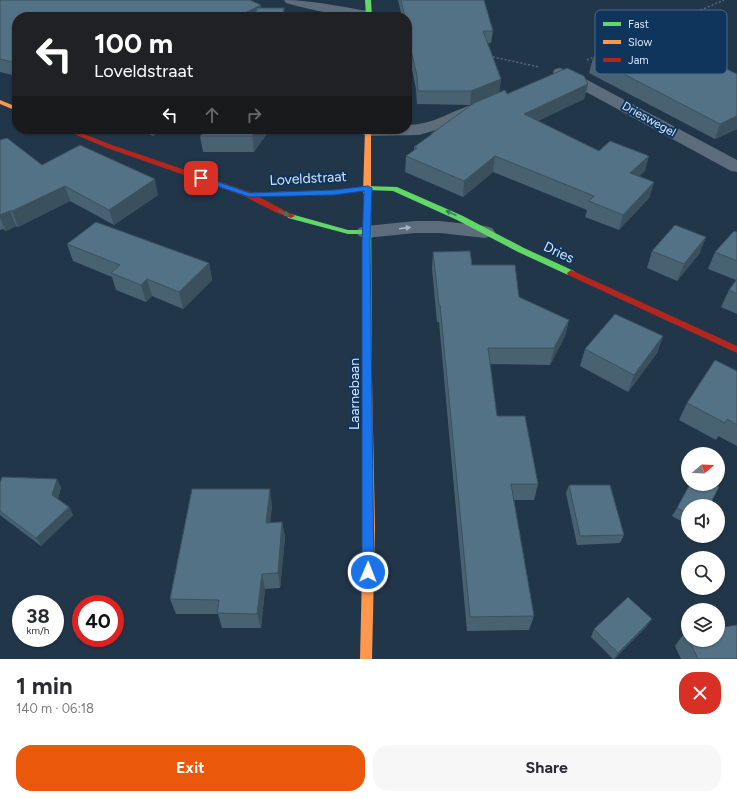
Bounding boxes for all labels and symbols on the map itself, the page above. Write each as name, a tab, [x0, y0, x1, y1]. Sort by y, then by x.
legend	[595, 10, 727, 74]
text: Fast	[628, 18, 649, 31]
text: Slow	[628, 36, 652, 49]
text: Jam	[628, 54, 649, 67]
street label: Drieswegel	[620, 99, 678, 139]
pin	[184, 161, 218, 195]
street label: Loveldstraat	[269, 168, 347, 189]
one-way arrow	[278, 210, 289, 216]
one-way arrow	[445, 210, 457, 217]
one-way arrow	[399, 225, 411, 231]
street label: Dries	[541, 238, 577, 267]
street label: Laarnebaan	[346, 358, 363, 430]
north arrow	[681, 447, 725, 491]
position arrow	[347, 551, 389, 593]
speed limit sign: 40	[72, 595, 124, 647]

